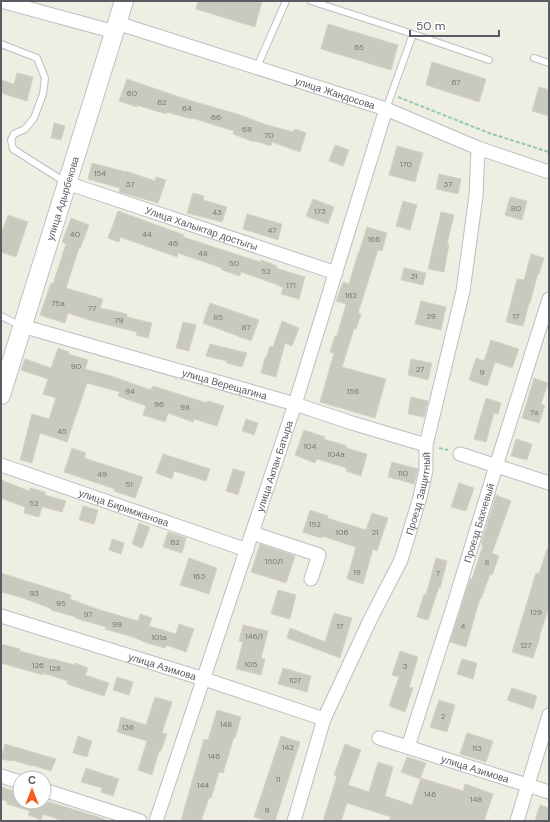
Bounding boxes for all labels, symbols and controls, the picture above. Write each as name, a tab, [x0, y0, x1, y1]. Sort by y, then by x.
scale bar	[410, 12, 499, 38]
text: 50 m	[416, 18, 445, 34]
house number: 65	[354, 42, 364, 52]
street label: улица Жандосова	[293, 74, 377, 112]
house number: 67	[451, 77, 461, 87]
house number: 60	[127, 88, 138, 98]
house number: 62	[157, 97, 167, 107]
house number: 64	[182, 103, 192, 113]
house number: 66	[211, 112, 221, 122]
house number: 68	[242, 124, 252, 134]
house number: 70	[264, 130, 274, 140]
street label: улица Адырбекова	[44, 154, 82, 242]
house number: 170	[400, 159, 413, 169]
house number: 154	[94, 168, 106, 178]
house number: 37	[126, 179, 134, 189]
house number: 37	[444, 179, 452, 189]
house number: 80	[511, 203, 522, 213]
street label: Улица Халыктар достыгы	[143, 204, 260, 253]
house number: 173	[314, 206, 326, 216]
house number: 43	[212, 207, 222, 217]
house number: 47	[267, 225, 277, 235]
house number: 40	[70, 229, 81, 239]
house number: 44	[142, 229, 152, 239]
house number: 166	[368, 234, 380, 244]
house number: 46	[168, 238, 178, 248]
house number: 48	[198, 248, 208, 258]
house number: 50	[229, 258, 240, 268]
house number: 52	[261, 266, 271, 276]
house number: 31	[410, 271, 418, 281]
house number: 171	[286, 280, 296, 290]
house number: 162	[345, 290, 357, 300]
house number: 75а	[51, 298, 65, 308]
house number: 77	[88, 303, 96, 313]
house number: 29	[426, 311, 436, 321]
house number: 17	[513, 311, 519, 321]
house number: 85	[213, 312, 223, 322]
house number: 79	[114, 315, 124, 325]
house number: 87	[242, 322, 250, 332]
house number: 90	[71, 361, 82, 371]
house number: 27	[416, 364, 424, 374]
street label: улица Верещагина	[181, 366, 269, 403]
house number: 9	[479, 367, 485, 377]
house number: 94	[125, 386, 135, 396]
house number: 156	[347, 386, 359, 396]
house number: 96	[154, 399, 164, 409]
house number: 98	[180, 402, 190, 412]
house number: 7а	[530, 407, 539, 417]
street label: улица Акпан Батыра	[254, 419, 296, 514]
house number: 45	[57, 426, 67, 436]
house number: 104	[304, 441, 317, 451]
house number: 104а	[327, 449, 345, 459]
street label: Проезд Защитный	[403, 452, 433, 537]
house number: 110	[398, 468, 409, 478]
house number: 49	[97, 469, 107, 479]
house number: 51	[125, 479, 133, 489]
street label: Проезд Бахчевый	[461, 482, 497, 564]
street label: улица Биримжанова	[77, 486, 171, 530]
house number: 52	[29, 498, 39, 508]
house number: 152	[309, 519, 321, 529]
house number: 106	[336, 527, 349, 537]
house number: 21	[371, 527, 379, 537]
house number: 62	[170, 537, 180, 547]
house number: 150/1	[265, 556, 283, 566]
house number: 8	[485, 557, 490, 567]
house number: 19	[353, 567, 361, 577]
house number: 7	[436, 568, 440, 578]
house number: 163	[193, 571, 205, 581]
house number: 93	[29, 588, 39, 598]
house number: 95	[56, 598, 66, 608]
house number: 129	[530, 607, 542, 617]
house number: 97	[83, 609, 93, 619]
house number: 99	[112, 619, 122, 629]
house number: 17	[337, 621, 343, 631]
house number: 4	[461, 621, 466, 631]
house number: 146/1	[245, 631, 263, 641]
house number: 101а	[152, 632, 167, 642]
house number: 127	[520, 640, 532, 650]
street label: улица Азимова	[127, 650, 198, 683]
house number: 105	[245, 659, 258, 669]
house number: 126	[32, 660, 44, 670]
house number: 3	[403, 661, 408, 671]
house number: 128	[49, 663, 61, 673]
house number: 107	[289, 675, 301, 685]
house number: 2	[441, 711, 446, 721]
house number: 148	[220, 719, 232, 729]
house number: 136	[122, 722, 134, 732]
house number: 142	[282, 742, 294, 752]
house number: 113	[472, 743, 482, 753]
house number: 146	[208, 751, 220, 761]
street label: улица Азимова	[440, 752, 511, 786]
north arrow	[12, 770, 52, 810]
text: С	[28, 773, 36, 787]
house number: 11	[276, 774, 281, 784]
house number: 144	[197, 780, 209, 790]
house number: 146	[424, 789, 436, 799]
house number: 148	[470, 794, 482, 804]
house number: 9	[264, 805, 270, 815]

